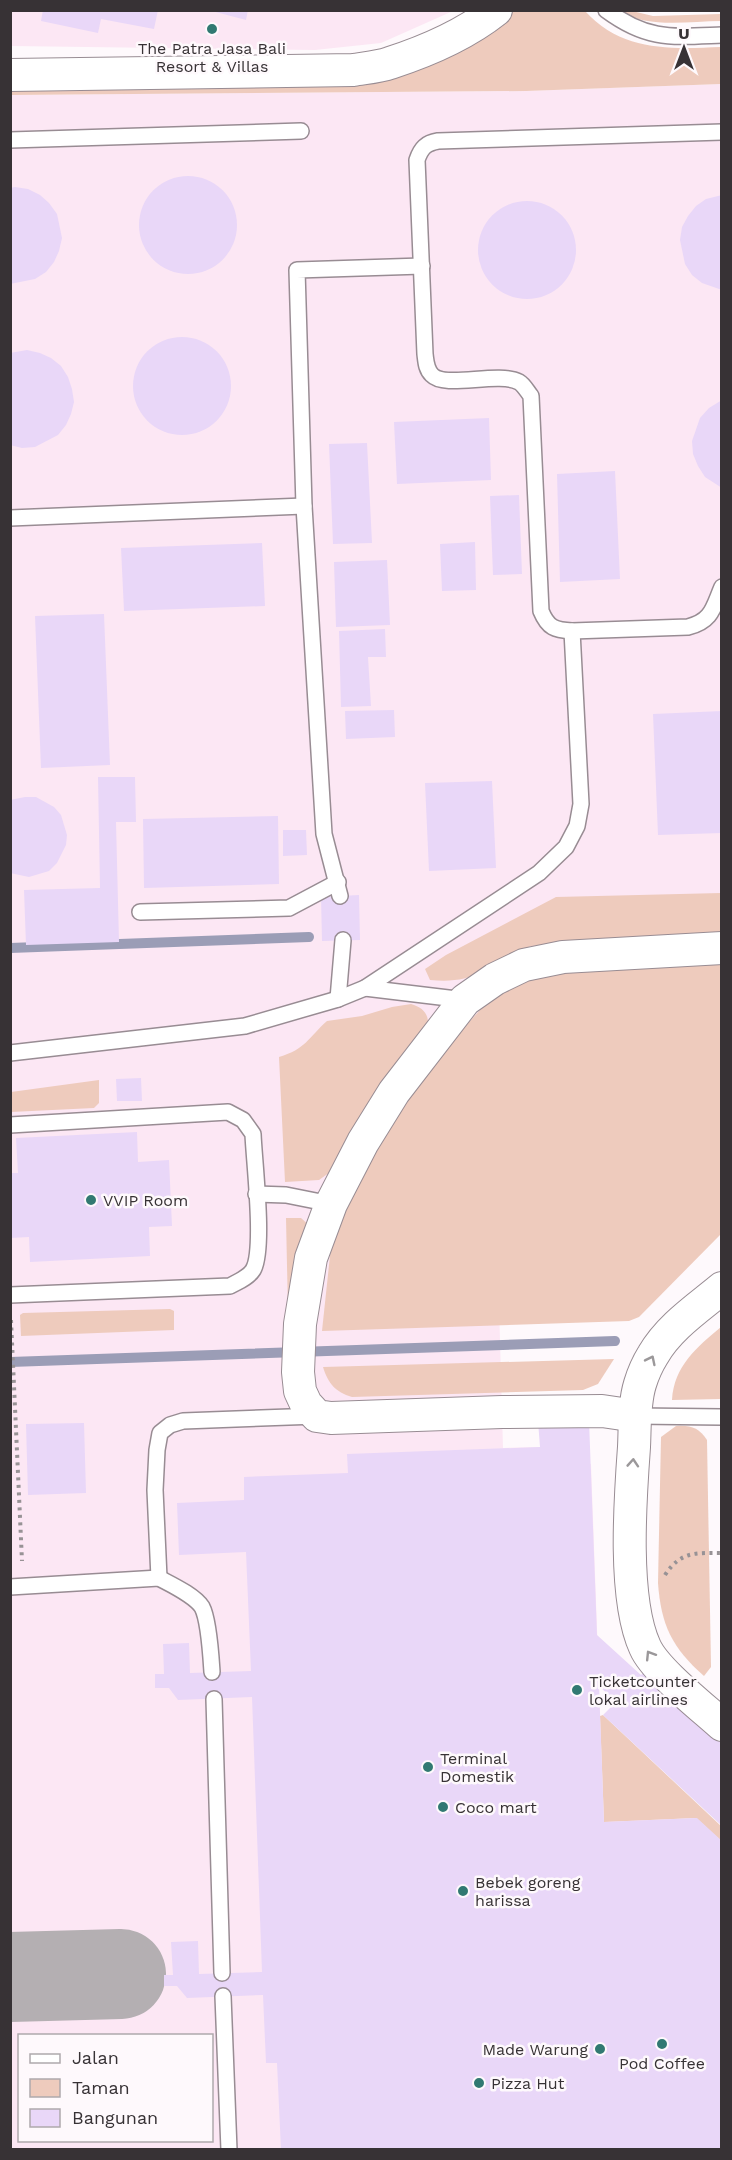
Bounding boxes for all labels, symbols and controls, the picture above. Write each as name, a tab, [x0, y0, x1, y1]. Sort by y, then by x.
north arrow	[654, 18, 714, 78]
marker: The Patra Jasa Bali Resort & Villas	[205, 22, 219, 36]
text: U	[678, 24, 690, 43]
place label: The Patra Jasa Bali Resort & Villas	[138, 39, 286, 76]
place label: VVIP Room	[103, 1191, 188, 1210]
marker: VVIP Room	[84, 1193, 98, 1207]
one-way arrow	[644, 1356, 655, 1367]
one-way arrow	[626, 1458, 639, 1467]
one-way arrow	[646, 1650, 657, 1661]
place label: Ticketcounter lokal airlines	[589, 1672, 697, 1709]
marker: Ticketcounter lokal airlines	[570, 1683, 584, 1697]
place label: Terminal Domestik	[440, 1749, 514, 1786]
marker: Terminal Domestik	[421, 1760, 435, 1774]
place label: Coco mart	[455, 1798, 537, 1817]
marker: Coco mart	[436, 1800, 450, 1814]
place label: Bebek goreng harissa	[475, 1873, 581, 1910]
marker: Bebek goreng harissa	[456, 1884, 470, 1898]
legend	[18, 2034, 213, 2142]
marker: Pod Coffee	[655, 2037, 669, 2051]
place label: Made Warung	[482, 2040, 588, 2059]
marker: Made Warung	[593, 2042, 607, 2056]
text: Jalan	[72, 2047, 119, 2068]
place label: Pod Coffee	[619, 2054, 705, 2073]
place label: Pizza Hut	[491, 2074, 565, 2093]
marker: Pizza Hut	[472, 2076, 486, 2090]
text: Taman	[72, 2077, 130, 2098]
text: Bangunan	[72, 2107, 158, 2128]

